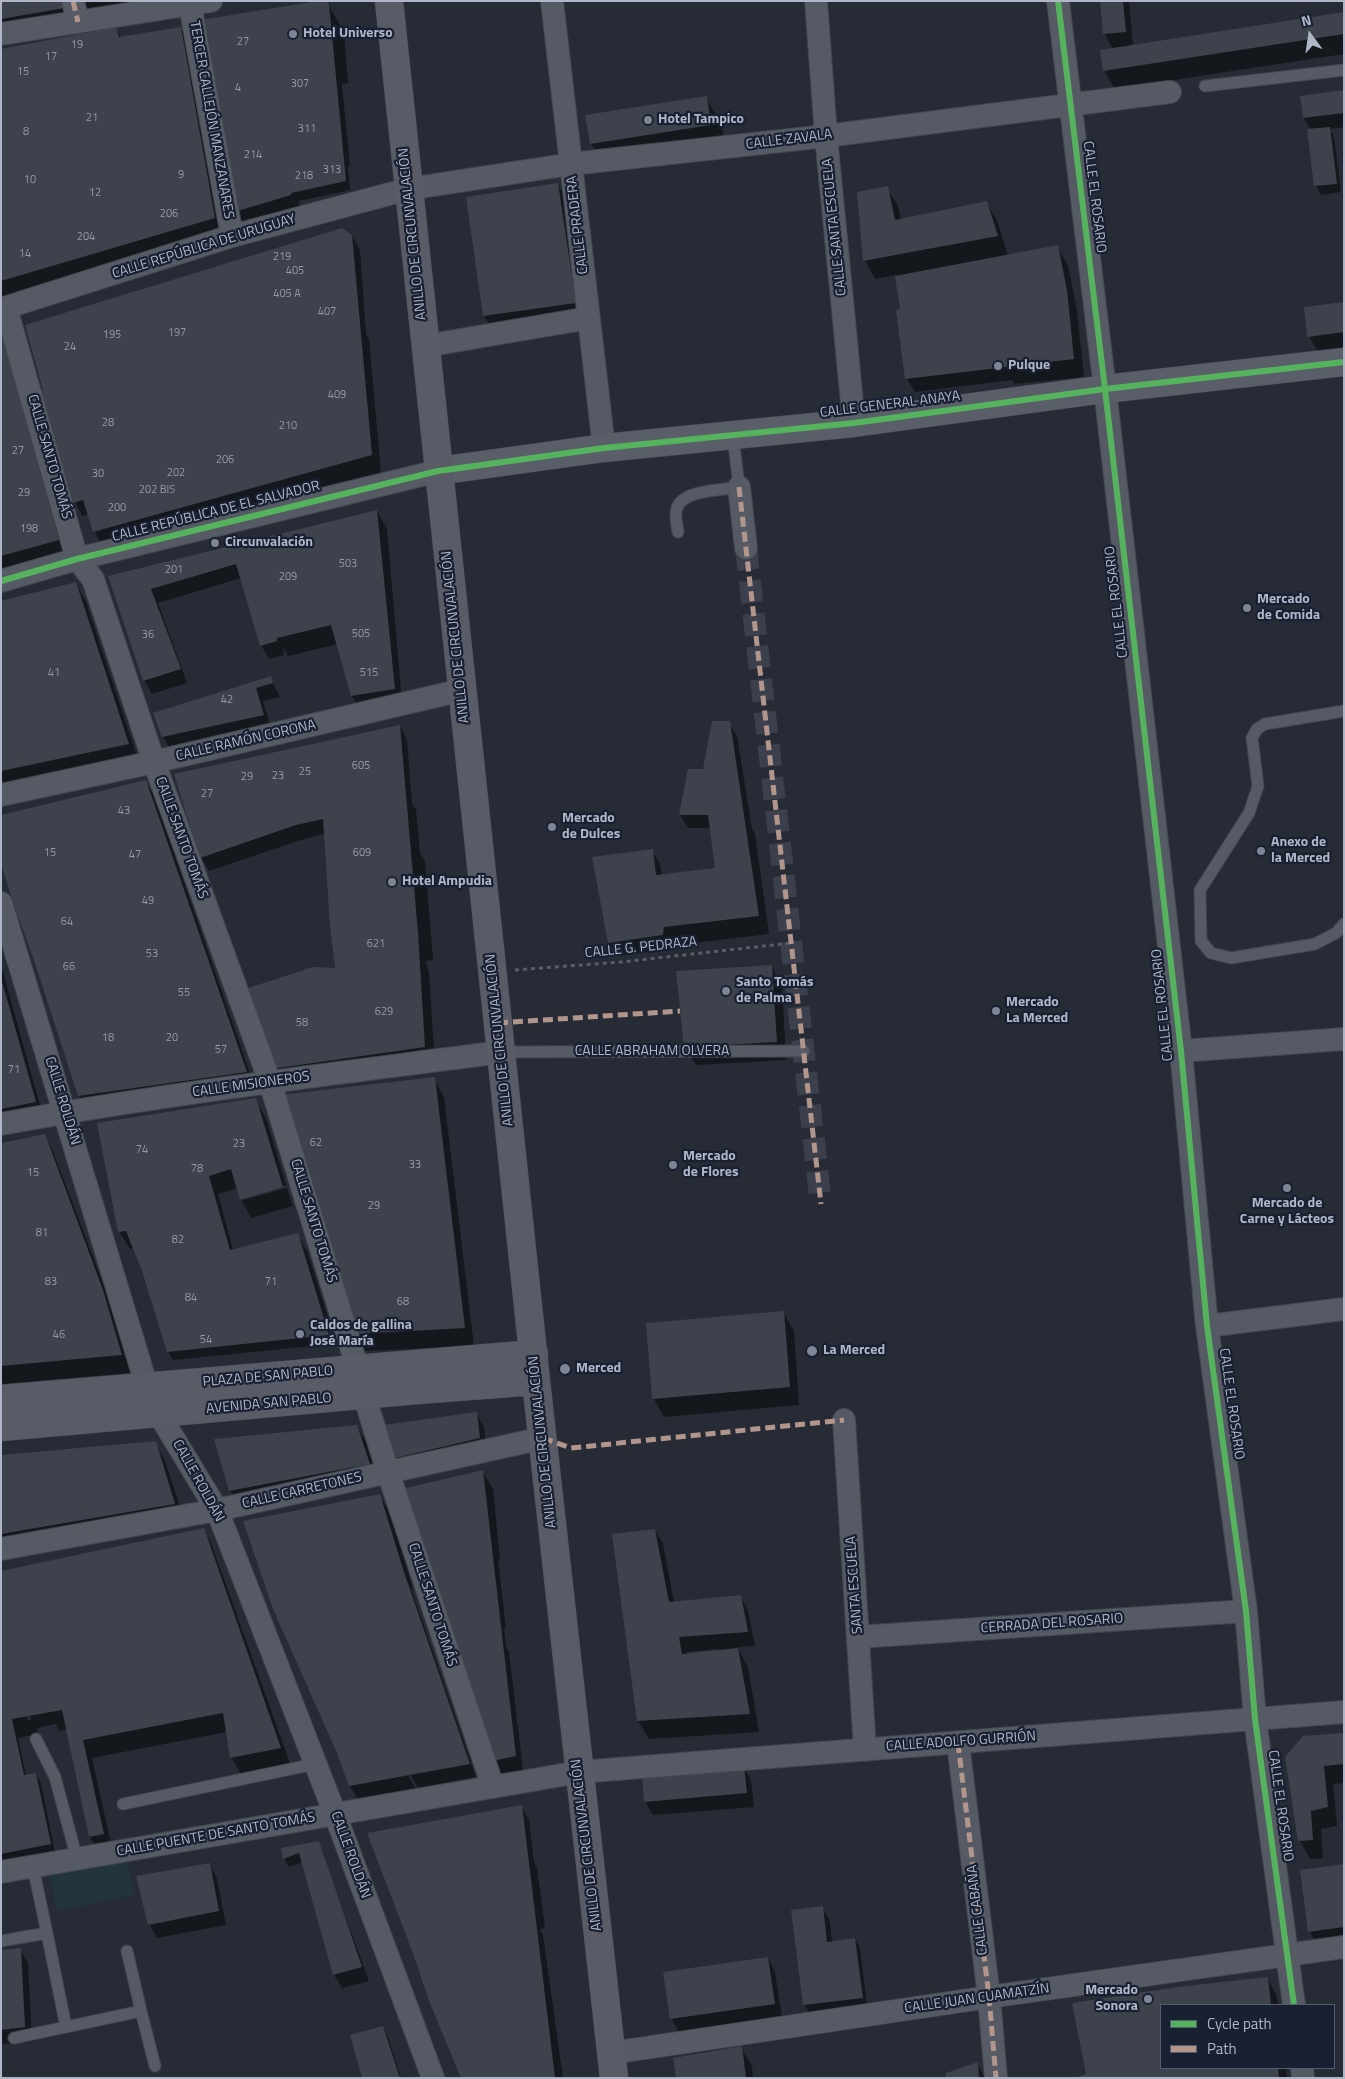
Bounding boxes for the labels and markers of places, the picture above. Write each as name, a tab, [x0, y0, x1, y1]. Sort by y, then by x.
place label: Hotel Universo	[303, 26, 393, 42]
marker: Hotel Universo	[287, 28, 299, 40]
place label: Hotel Tampico	[658, 112, 744, 128]
marker: Hotel Tampico	[642, 114, 654, 126]
place label: Pulque	[1008, 358, 1050, 374]
marker: Pulque	[992, 360, 1004, 372]
place label: Circunvalación	[225, 535, 313, 551]
marker: Circunvalación	[209, 537, 221, 549]
place label: Mercado de Comida	[1257, 592, 1320, 624]
marker: Mercado de Comida	[1241, 602, 1253, 614]
place label: Mercado de Dulces	[562, 811, 620, 844]
marker: Mercado de Dulces	[546, 821, 558, 833]
place label: Anexo de la Merced	[1271, 835, 1330, 868]
marker: Anexo de la Merced	[1255, 845, 1267, 857]
place label: Hotel Ampudia	[402, 874, 492, 890]
marker: Hotel Ampudia	[386, 876, 398, 888]
place label: Santo Tomás de Palma	[736, 975, 813, 1008]
marker: Santo Tomás de Palma	[720, 985, 732, 997]
place label: Mercado La Merced	[1006, 995, 1068, 1028]
marker: Mercado La Merced	[990, 1005, 1002, 1017]
place label: Mercado de Flores	[683, 1149, 739, 1182]
marker: Mercado de Flores	[667, 1159, 679, 1171]
marker: Mercado de Carne y Lácteos	[1281, 1182, 1293, 1194]
place label: Mercado de Carne y Lácteos	[1240, 1196, 1334, 1228]
place label: Caldos de gallina José María	[310, 1318, 412, 1350]
marker: Caldos de gallina José María	[294, 1328, 306, 1340]
place label: La Merced	[823, 1343, 885, 1359]
marker: La Merced	[805, 1344, 819, 1358]
place label: Merced	[576, 1361, 621, 1377]
marker: Merced	[558, 1362, 572, 1376]
place label: Mercado Sonora	[1085, 1983, 1138, 2015]
marker: Mercado Sonora	[1142, 1993, 1154, 2005]

